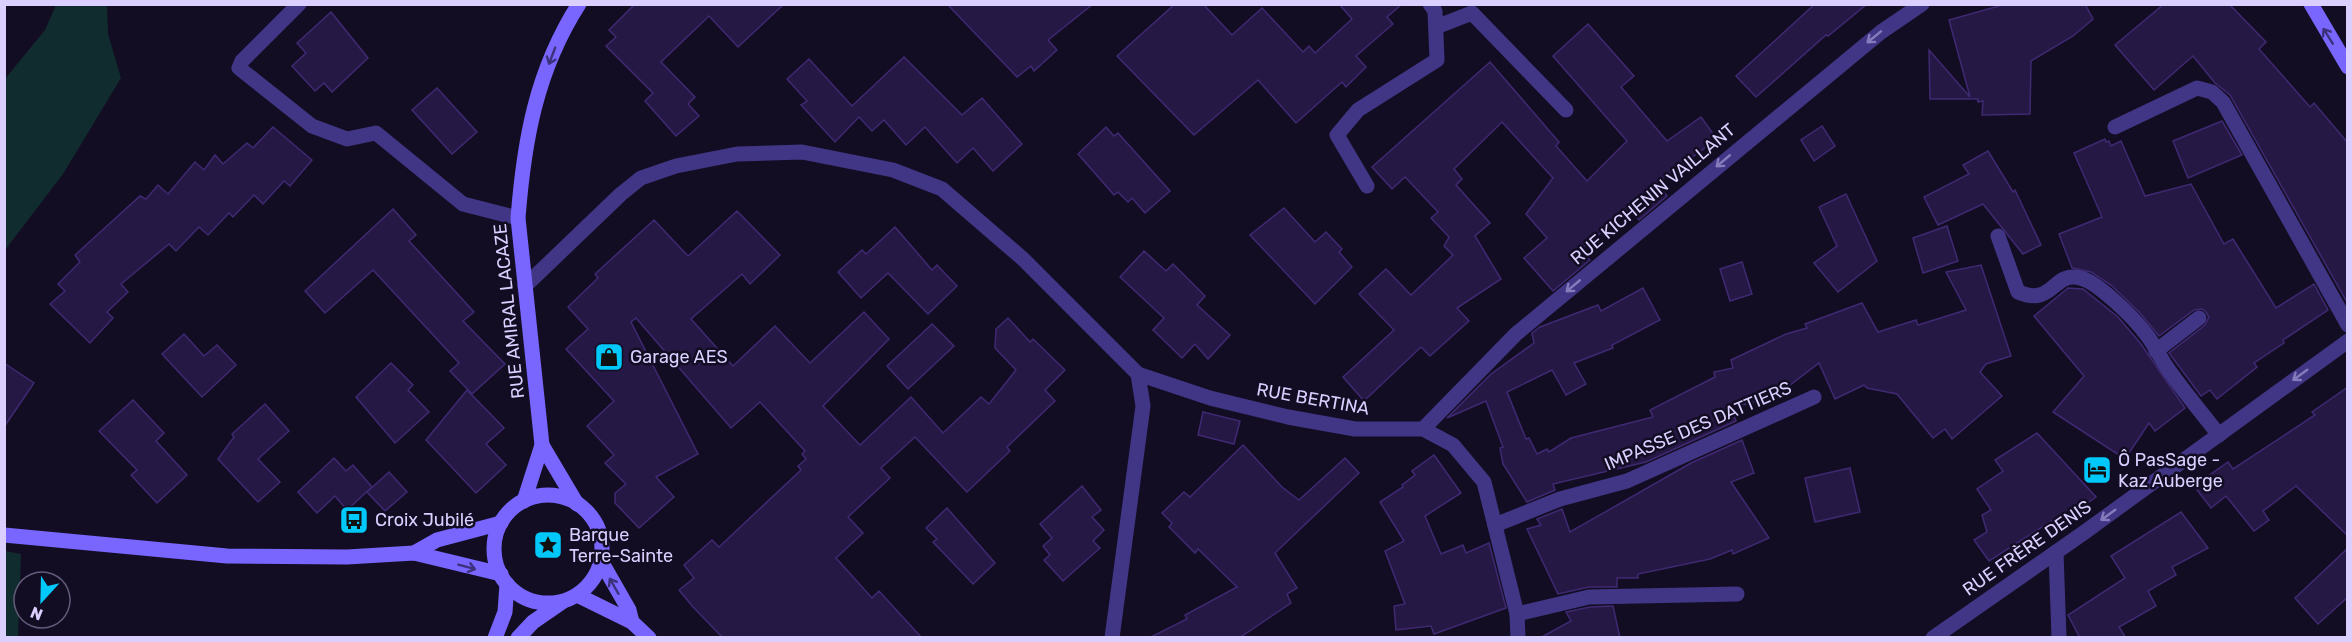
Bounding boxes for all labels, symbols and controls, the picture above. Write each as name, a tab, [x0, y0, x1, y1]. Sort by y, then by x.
one-way arrow	[2322, 28, 2334, 45]
one-way arrow	[1866, 31, 1882, 44]
one-way arrow	[546, 46, 557, 65]
street label: RUE KICHENIN VAILLANT	[1566, 119, 1740, 269]
one-way arrow	[1716, 154, 1731, 168]
street label: RUE AMIRAL LACAZE	[489, 222, 529, 400]
one-way arrow	[1565, 280, 1581, 293]
shop icon: Garage AES	[593, 341, 625, 373]
place label: Garage AES	[630, 346, 728, 368]
one-way arrow	[2293, 369, 2309, 382]
street label: IMPASSE DES DATTIERS	[1601, 377, 1795, 475]
street label: RUE BERTINA	[1255, 378, 1371, 420]
place label: Ô PasSage - Kaz Auberge	[2118, 449, 2223, 492]
hotel icon: Ô PasSage - Kaz Auberge	[2081, 454, 2113, 486]
street label: RUE FRÈRE DENIS	[1958, 495, 2096, 601]
bus stop icon: Croix Jubilé	[338, 504, 370, 536]
place label: Croix Jubilé	[375, 509, 474, 531]
one-way arrow	[2101, 509, 2117, 521]
place label: Barque Terre-Sainte	[569, 524, 673, 567]
place icon: Barque Terre-Sainte	[532, 529, 564, 561]
one-way arrow	[458, 561, 477, 573]
north arrow	[12, 570, 72, 630]
one-way arrow	[608, 578, 620, 595]
text: N	[28, 602, 45, 624]

